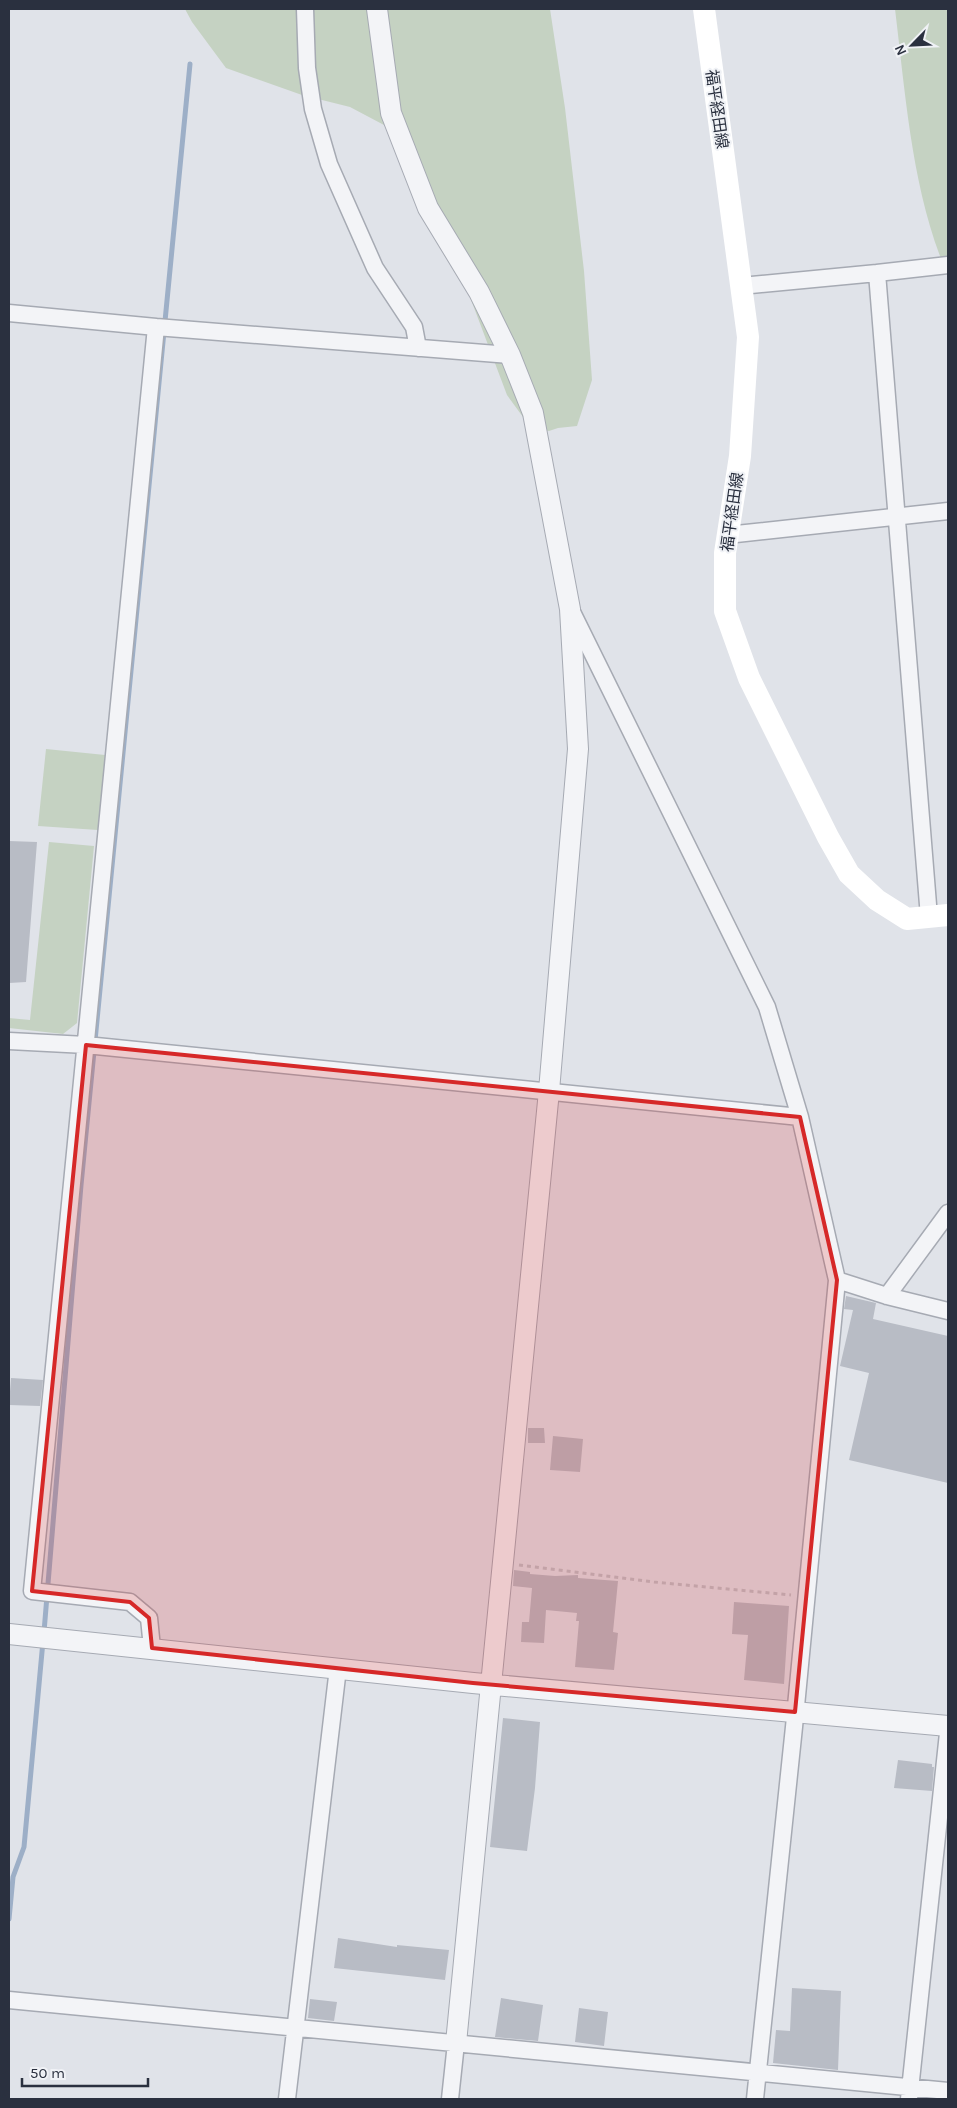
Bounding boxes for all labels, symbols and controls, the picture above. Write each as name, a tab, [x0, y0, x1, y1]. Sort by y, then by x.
north arrow	[887, 20, 937, 70]
text: N	[891, 42, 910, 58]
street label: 福平経田線	[702, 68, 732, 150]
street label: 福平経田線	[717, 471, 747, 553]
scale bar	[22, 2056, 149, 2088]
text: 50 m	[30, 2064, 65, 2082]

